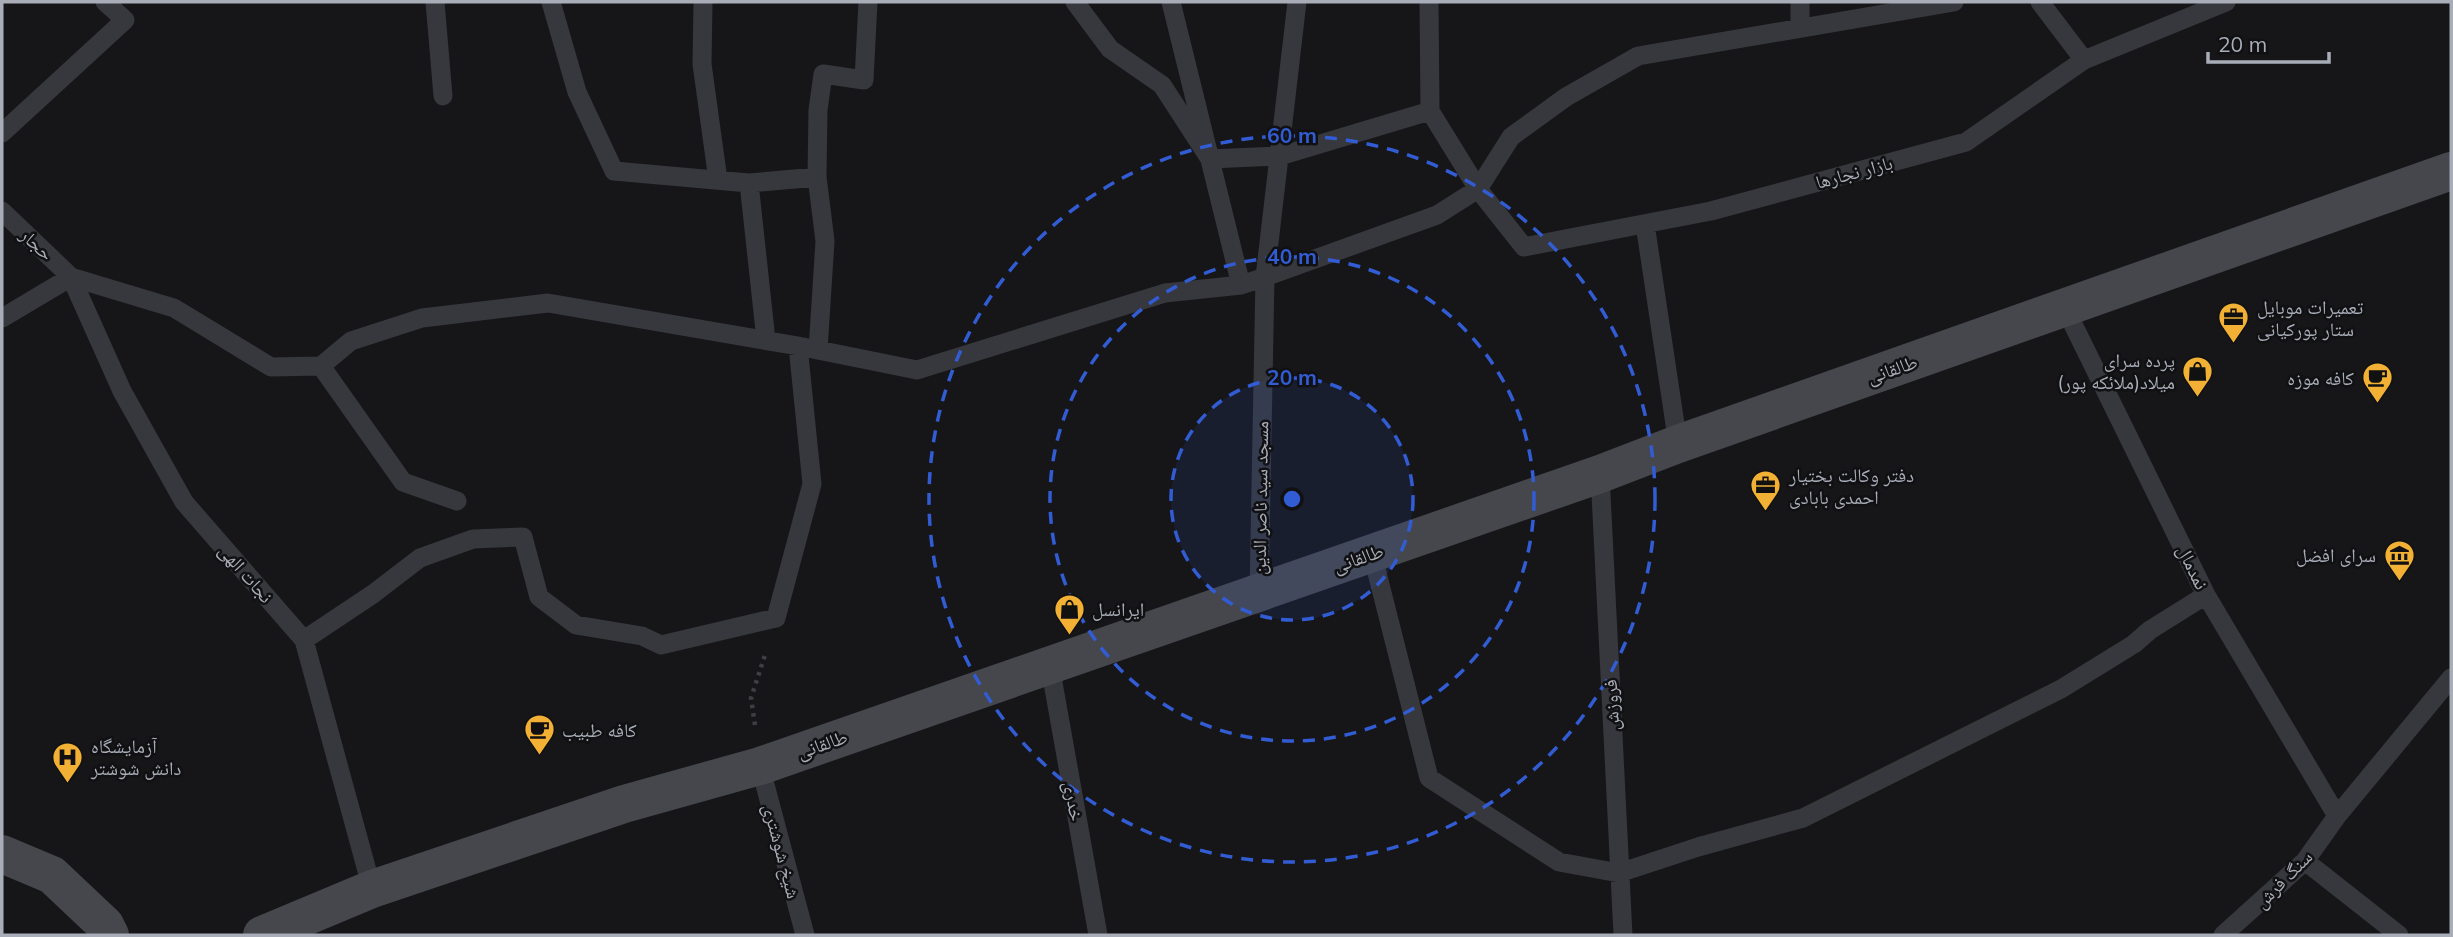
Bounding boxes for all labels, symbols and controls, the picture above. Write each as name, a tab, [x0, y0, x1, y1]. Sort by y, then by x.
scale bar	[2208, 21, 2329, 65]
text: 20 m	[2218, 31, 2267, 57]
text: 60 m	[1267, 122, 1317, 148]
street label: بازار نجارها	[1813, 150, 1895, 194]
street label: حجار	[15, 222, 59, 265]
text: 40 m	[1267, 243, 1317, 269]
place label: تعمیرات موبایل ستار پورکیانی	[2257, 295, 2364, 341]
office icon: تعمیرات موبایل ستار پورکیانی	[2217, 301, 2251, 345]
place label: پرده سرای میلاد(ملائکه پور)	[2057, 348, 2175, 394]
street label: طالقانی	[1864, 349, 1920, 389]
shop icon: پرده سرای میلاد(ملائکه پور)	[2181, 354, 2215, 398]
cafe icon: کافه موزه	[2360, 361, 2394, 405]
text: 20 m	[1267, 364, 1317, 390]
place label: کافه موزه	[2287, 366, 2354, 390]
street label: مسجد سید ناصر الدین	[1247, 421, 1273, 575]
place label: دفتر وکالت بختیار احمدی بابادی	[1788, 463, 1914, 509]
office icon: دفتر وکالت بختیار احمدی بابادی	[1749, 469, 1783, 513]
centre of rings	[1280, 487, 1304, 511]
street label: نجات الهی	[214, 538, 278, 608]
street label: طالقانی	[1330, 538, 1386, 578]
museum icon: سرای افضل	[2382, 538, 2416, 582]
street label: نمدمال	[2172, 541, 2214, 593]
place label: سرای افضل	[2296, 543, 2376, 567]
shop icon: ایرانسل	[1052, 592, 1086, 636]
place label: ایرانسل	[1092, 597, 1144, 621]
street label: فروزش	[1598, 679, 1624, 731]
cafe icon: کافه طبیب	[522, 713, 556, 757]
place label: کافه طبیب	[562, 718, 637, 742]
street label: طالقانی	[794, 724, 850, 764]
place label: آزمایشگاه دانش شوشتر	[90, 734, 181, 780]
hospital icon: آزمایشگاه دانش شوشتر	[51, 740, 85, 784]
street label: خدری	[1059, 779, 1089, 823]
street label: شیخ شوشتری	[757, 801, 806, 901]
street label: سنگ فرش	[2249, 845, 2317, 913]

